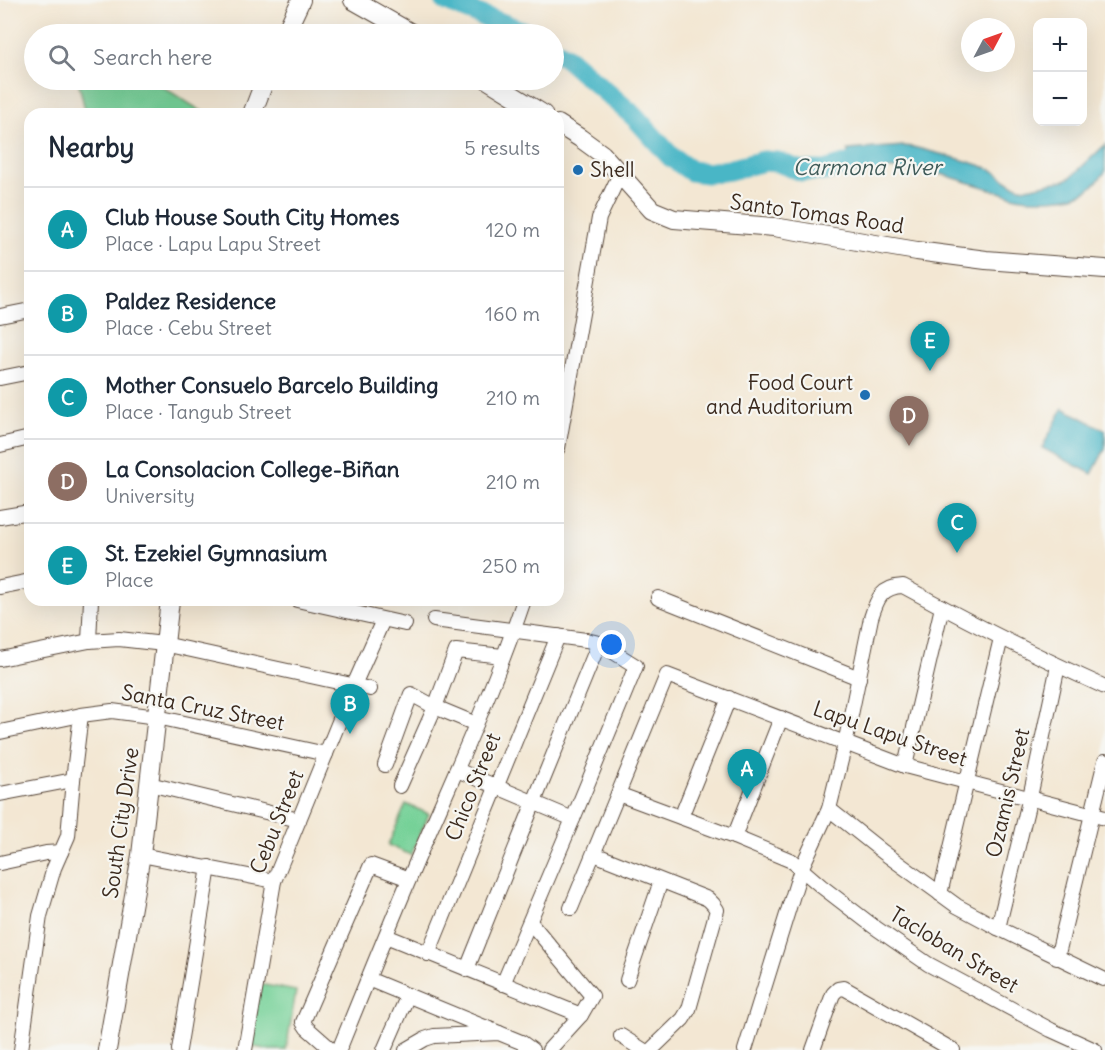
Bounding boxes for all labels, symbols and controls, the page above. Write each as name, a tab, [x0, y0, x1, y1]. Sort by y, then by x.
north arrow	[961, 18, 1015, 72]
map controls	[1033, 18, 1087, 126]
button: +	[1033, 18, 1087, 72]
search box	[24, 24, 564, 90]
icon: search	[45, 41, 78, 74]
text: Search here	[93, 43, 212, 71]
button: −	[1033, 72, 1087, 126]
text: Nearby	[48, 131, 134, 164]
text: 5 results	[464, 135, 540, 160]
water label: Carmona River	[793, 153, 944, 181]
place label: Shell	[590, 156, 635, 183]
marker: Shell	[571, 163, 585, 177]
street label: Santo Tomas Road	[728, 188, 906, 239]
text: Club House South City Homes	[105, 203, 399, 231]
text: A	[61, 217, 74, 242]
text: 120 m	[486, 217, 540, 242]
text: Place · Lapu Lapu Street	[105, 231, 321, 256]
text: Paldez Residence	[105, 287, 276, 315]
text: B	[61, 301, 74, 326]
text: 160 m	[485, 301, 540, 326]
text: Place · Cebu Street	[105, 315, 272, 340]
pin: E	[910, 322, 950, 371]
place label: Food Court and Auditorium	[706, 369, 853, 420]
text: Mother Consuelo Barcelo Building	[105, 371, 438, 399]
text: C	[61, 385, 74, 410]
text: 210 m	[486, 385, 540, 410]
marker: Food Court and Auditorium	[858, 388, 872, 402]
pin: D	[890, 396, 928, 446]
text: Place · Tangub Street	[105, 399, 292, 424]
text: La Consolacion College-Biñan	[105, 455, 399, 483]
text: D	[60, 469, 75, 494]
text: 210 m	[486, 469, 540, 494]
text: University	[105, 483, 195, 508]
pin: C	[938, 504, 976, 553]
text: St. Ezekiel Gymnasium	[105, 539, 327, 567]
text: E	[62, 553, 73, 578]
text: 250 m	[482, 553, 540, 578]
text: Place	[105, 567, 153, 592]
your location	[597, 630, 626, 659]
street label: Santa Cruz Street	[119, 678, 287, 737]
pin: B	[330, 684, 370, 734]
street label: Lapu Lapu Street	[810, 695, 971, 773]
street label: Ozamis Street	[980, 726, 1035, 860]
street label: Chico Street	[439, 729, 506, 845]
street label: South City Drive	[97, 746, 144, 900]
pin: A	[728, 750, 766, 799]
street label: Cebu Street	[244, 766, 310, 878]
street label: Tacloban Street	[885, 901, 1024, 999]

